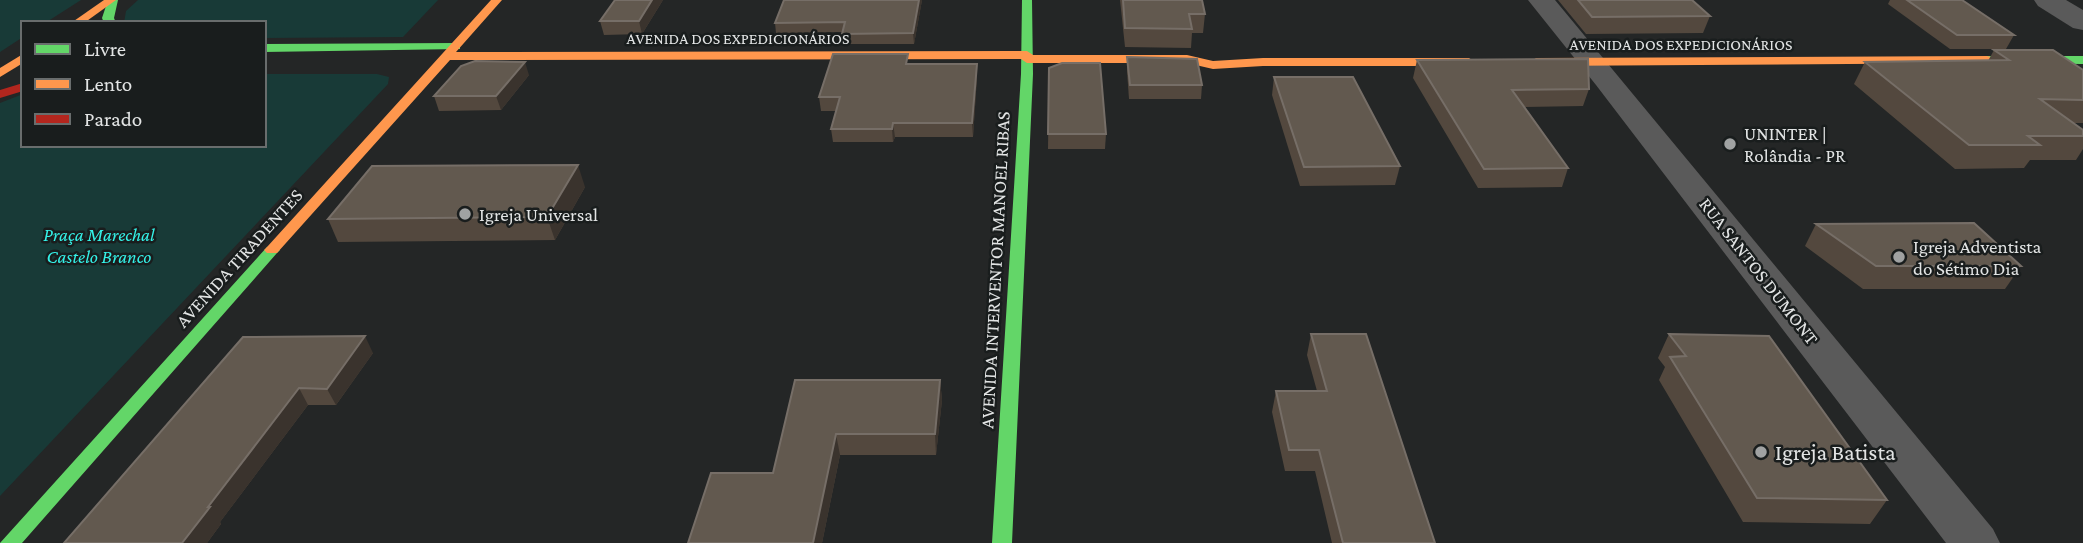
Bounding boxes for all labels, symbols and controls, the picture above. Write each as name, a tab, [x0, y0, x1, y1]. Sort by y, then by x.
legend	[21, 21, 266, 147]
street label: AVENIDA DOS EXPEDICIONÁRIOS	[627, 30, 849, 47]
street label: AVENIDA DOS EXPEDICIONÁRIOS	[1570, 36, 1792, 53]
text: Livre	[84, 37, 126, 61]
text: Lento	[84, 72, 132, 96]
text: Parado	[84, 107, 142, 131]
street label: AVENIDA INTERVENTOR MANOEL RIBAS	[976, 111, 1014, 429]
place label: UNINTER | Rolândia - PR	[1744, 123, 1846, 166]
marker: UNINTER | Rolândia - PR	[1722, 136, 1738, 152]
street label: AVENIDA TIRADENTES	[171, 184, 307, 331]
street label: RUA SANTOS DUMONT	[1695, 193, 1823, 349]
place label: Igreja Universal	[479, 204, 598, 226]
marker: Igreja Universal	[457, 206, 473, 222]
park label: Praça Marechal Castelo Branco	[43, 224, 155, 267]
place label: Igreja Adventista do Sétimo Dia	[1913, 236, 2042, 279]
marker: Igreja Adventista do Sétimo Dia	[1891, 249, 1907, 265]
place label: Igreja Batista	[1775, 439, 1896, 465]
marker: Igreja Batista	[1753, 444, 1769, 460]

